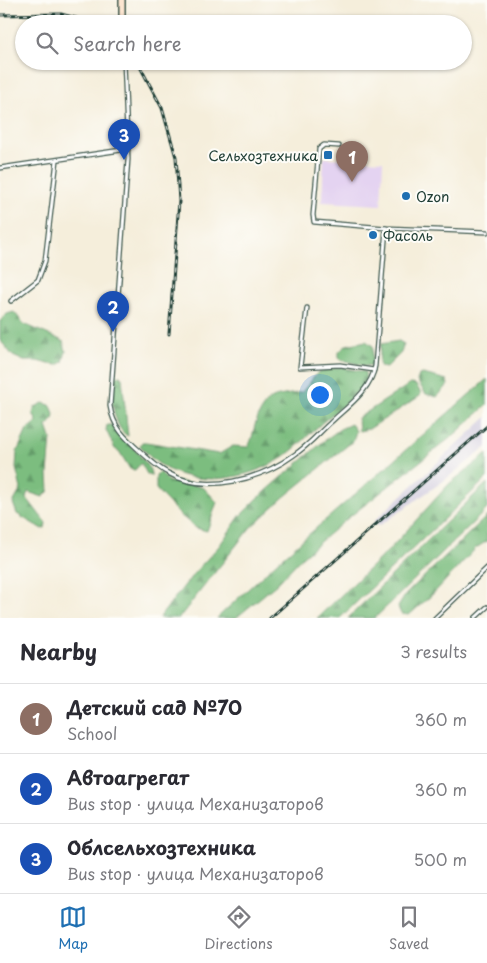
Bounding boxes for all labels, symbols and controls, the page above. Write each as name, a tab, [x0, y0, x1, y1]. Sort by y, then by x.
search box	[15, 15, 472, 70]
icon: search	[33, 29, 61, 57]
text: Search here	[73, 29, 182, 57]
pin: 3	[108, 119, 140, 160]
pin: 1	[336, 141, 368, 182]
place label: Сельхозтехника	[208, 145, 318, 166]
marker: Сельхозтехника	[322, 149, 334, 161]
place label: Ozon	[416, 186, 449, 207]
marker: Ozon	[400, 190, 412, 202]
place label: Фасоль	[383, 225, 433, 246]
marker: Фасоль	[367, 229, 379, 241]
pin: 2	[97, 291, 129, 332]
your location	[307, 382, 333, 408]
text: Nearby	[20, 635, 97, 667]
text: 3 results	[400, 639, 467, 663]
text: Детский сад №70	[67, 693, 242, 721]
text: 1	[32, 707, 40, 731]
text: 360 m	[415, 707, 467, 731]
text: School	[67, 721, 117, 745]
text: Автоагрегат	[67, 763, 189, 791]
text: 2	[30, 777, 42, 801]
text: 360 m	[415, 777, 467, 801]
text: Bus stop · улица Механизаторов	[67, 791, 324, 815]
text: Облсельхозтехника	[67, 833, 256, 861]
text: 3	[31, 847, 41, 871]
text: 500 m	[414, 847, 467, 871]
text: Bus stop · улица Механизаторов	[67, 861, 324, 885]
tab: Map	[58, 903, 88, 954]
tab: Directions	[205, 903, 273, 954]
tab: Saved	[389, 903, 429, 954]

